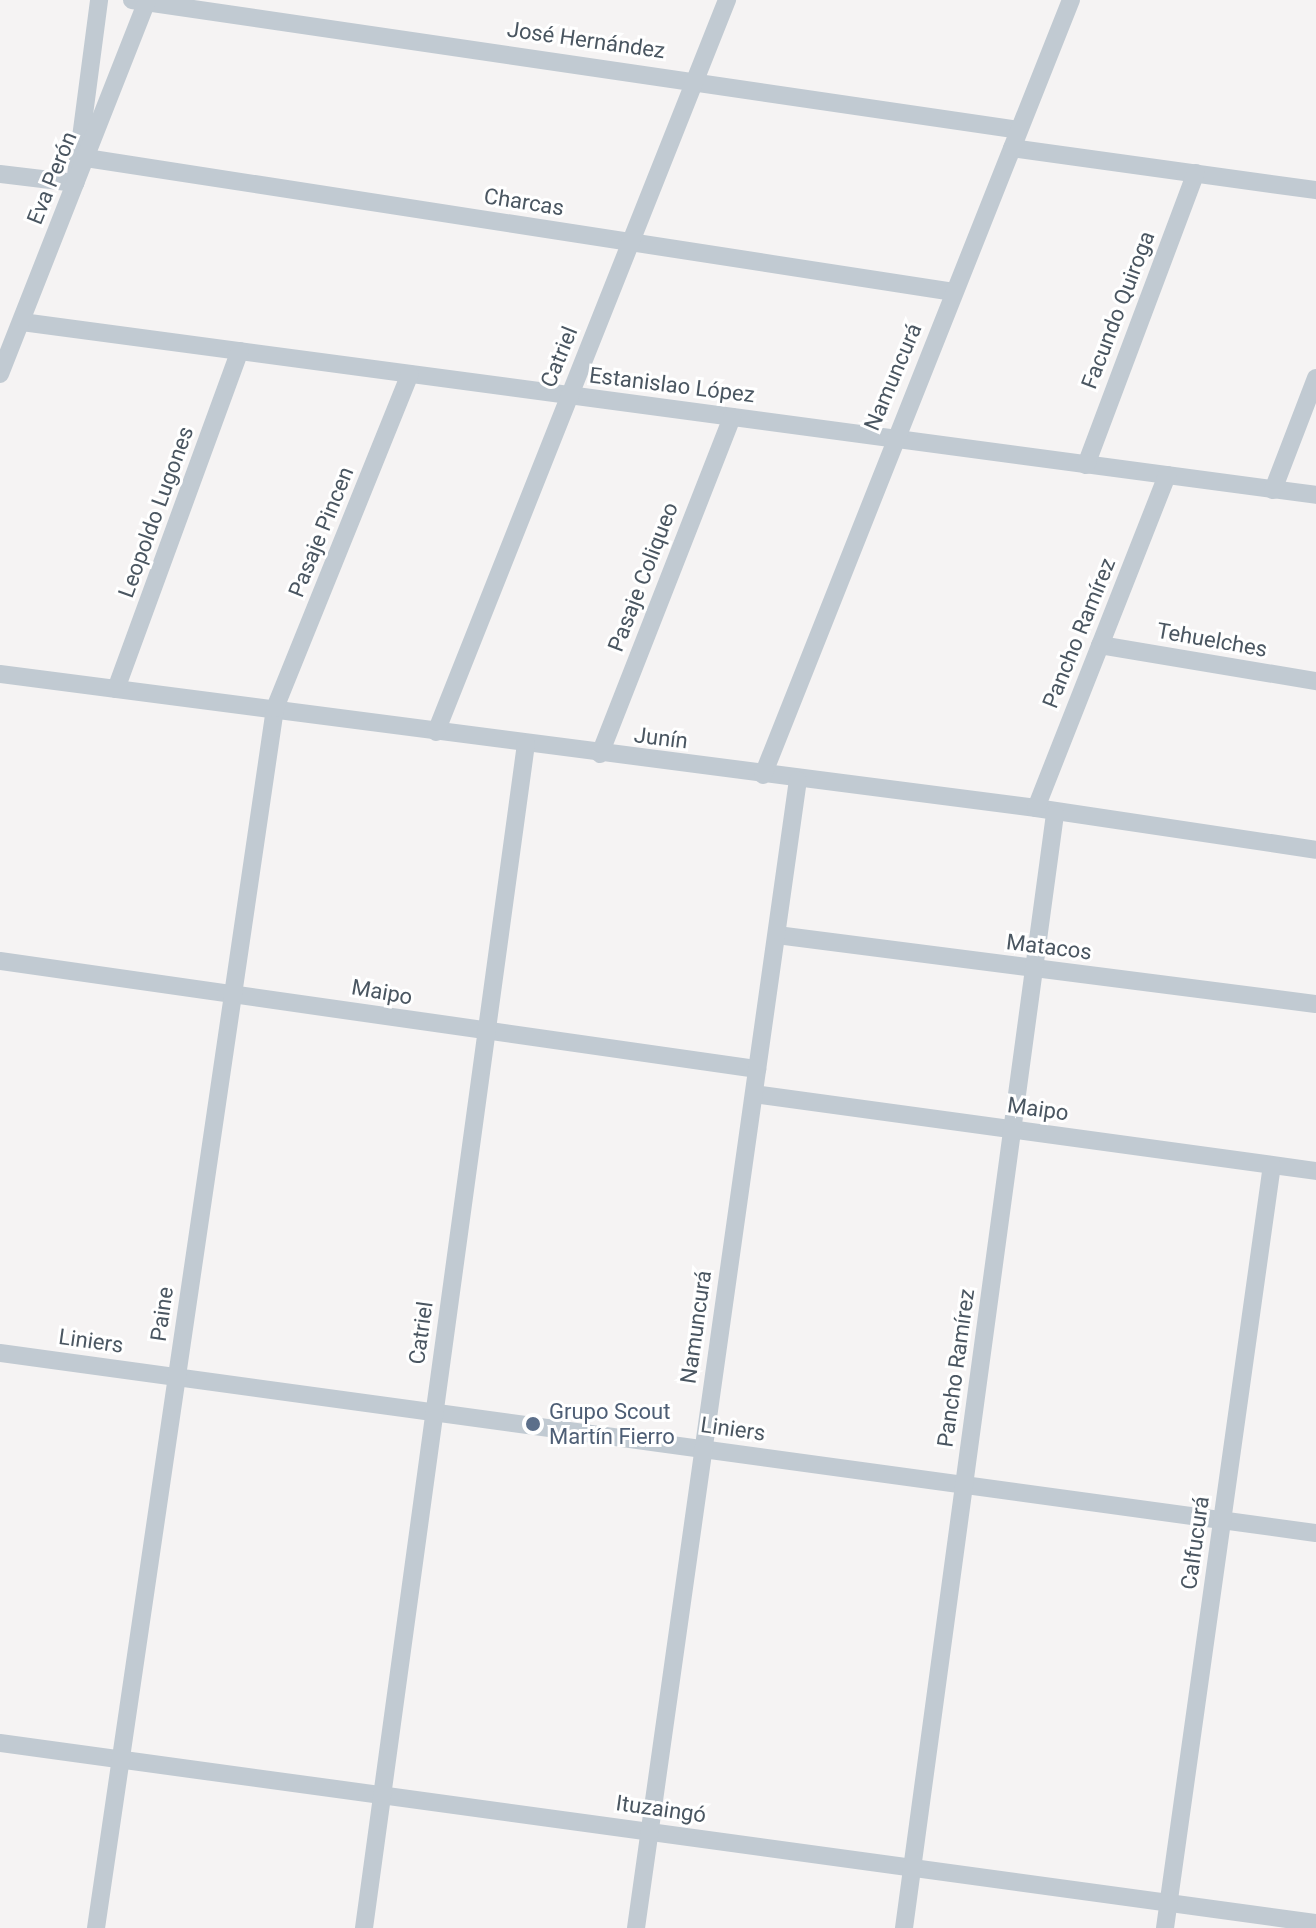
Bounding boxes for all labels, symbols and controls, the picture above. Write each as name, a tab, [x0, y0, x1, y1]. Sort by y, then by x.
street label: José Hernández	[505, 16, 667, 64]
street label: Eva Perón	[22, 128, 82, 228]
street label: Charcas	[482, 183, 566, 221]
street label: Facundo Quiroga	[1076, 227, 1160, 393]
street label: Namuncurá	[859, 319, 927, 435]
street label: Catriel	[535, 323, 583, 391]
street label: Estanislao López	[588, 362, 756, 408]
street label: Leopoldo Lugones	[113, 423, 199, 601]
street label: Pasaje Pincen	[283, 463, 359, 601]
street label: Pasaje Coliqueo	[602, 499, 684, 655]
street label: Pancho Ramírez	[1037, 554, 1121, 712]
street label: Tehuelches	[1155, 617, 1269, 663]
street label: Junín	[633, 722, 689, 754]
street label: Matacos	[1005, 929, 1093, 965]
street label: Maipo	[349, 974, 415, 1010]
street label: Maipo	[1006, 1092, 1070, 1126]
street label: Namuncurá	[675, 1269, 717, 1385]
street label: Paine	[145, 1285, 179, 1343]
street label: Pancho Ramírez	[932, 1287, 980, 1449]
street label: Catriel	[404, 1300, 438, 1366]
street label: Liniers	[57, 1323, 125, 1359]
place label: Grupo Scout Martín Fierro	[549, 1398, 675, 1450]
street label: Liniers	[699, 1411, 767, 1447]
marker: Grupo Scout Martín Fierro	[524, 1415, 542, 1433]
street label: Calfucurá	[1175, 1495, 1215, 1591]
street label: Ituzaingó	[614, 1790, 708, 1828]

